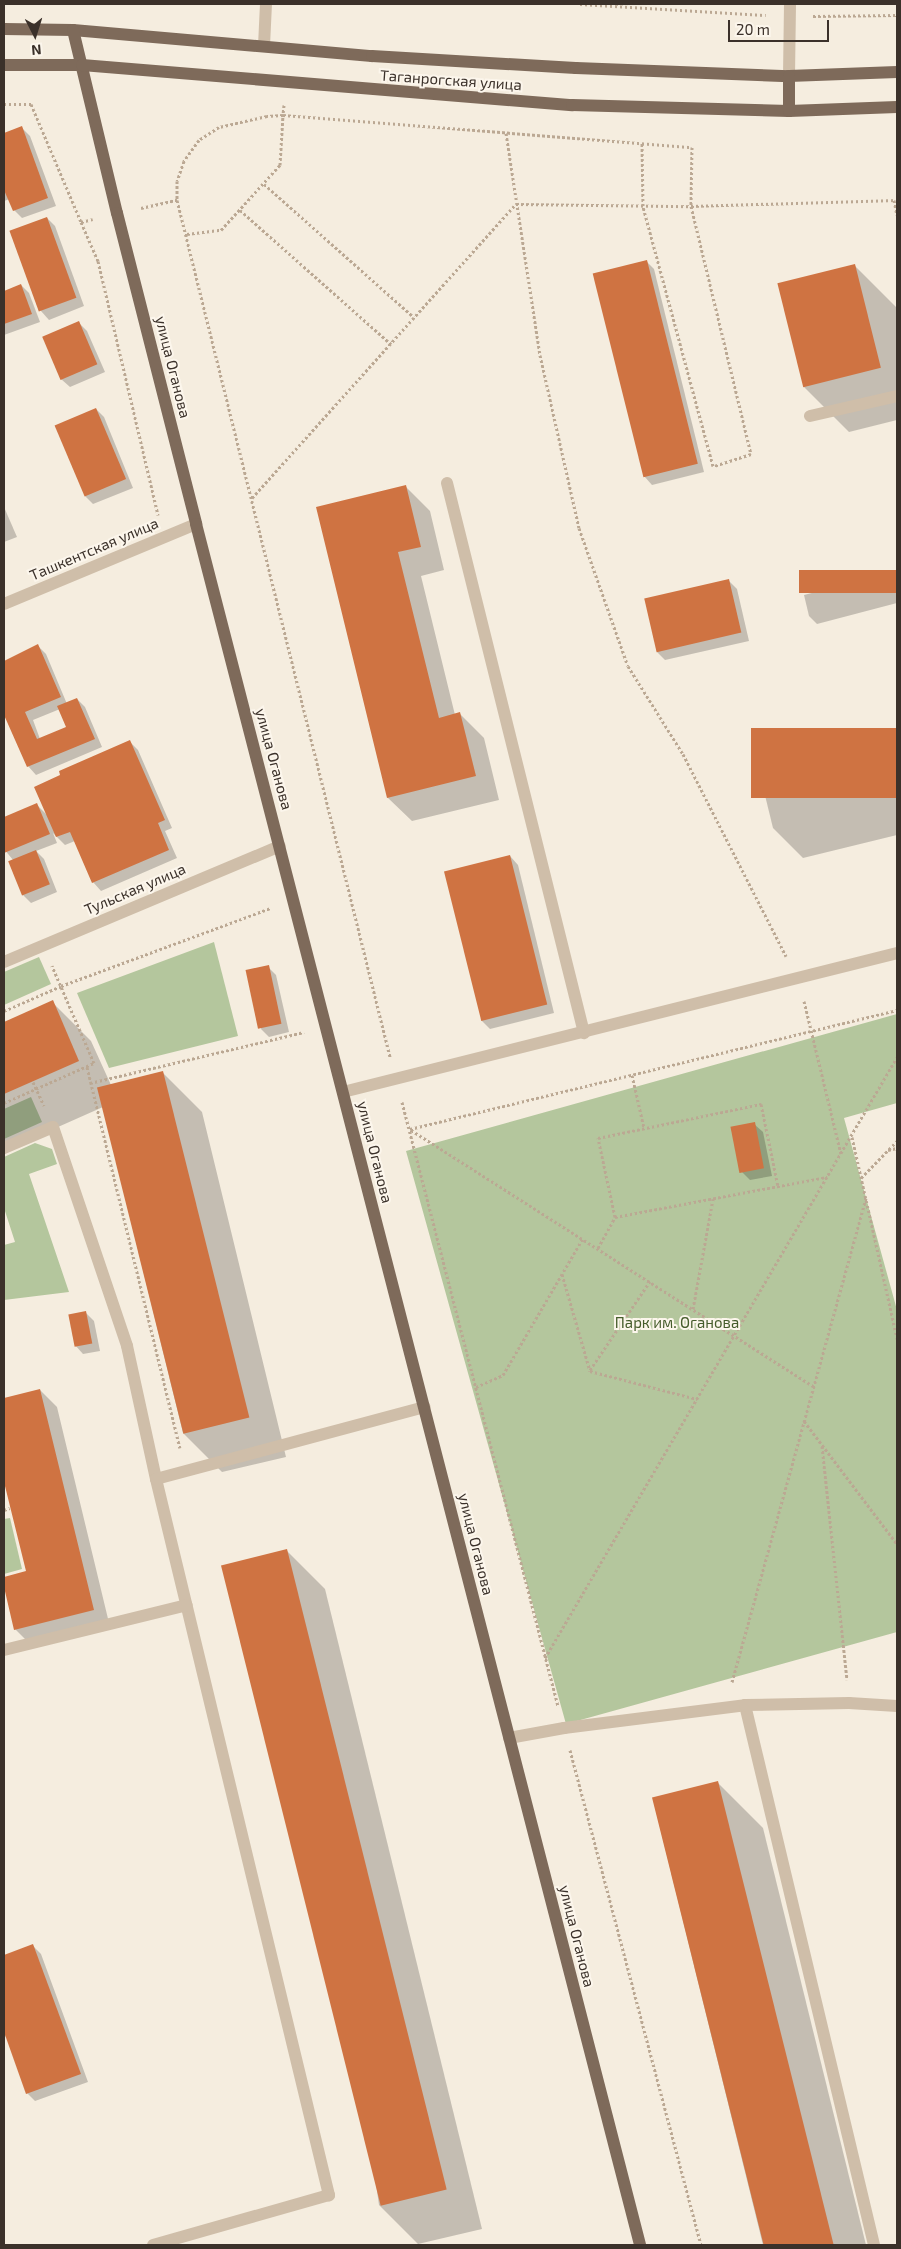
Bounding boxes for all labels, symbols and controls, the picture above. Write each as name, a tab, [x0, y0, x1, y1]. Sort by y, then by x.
north arrow	[10, 10, 60, 60]
scale bar	[731, 10, 832, 42]
text: 20 m	[736, 20, 770, 38]
text: N	[31, 42, 42, 59]
street label: Таганрогская улица	[379, 66, 523, 94]
street label: улица Оганова	[152, 314, 194, 420]
street label: Ташкентская улица	[27, 514, 161, 584]
street label: улица Оганова	[252, 706, 296, 812]
street label: Тульская улица	[82, 860, 188, 918]
street label: улица Оганова	[354, 1099, 396, 1205]
park label: Парк им. Оганова	[615, 1314, 739, 1332]
street label: улица Оганова	[455, 1491, 497, 1597]
street label: улица Оганова	[556, 1883, 598, 1989]

